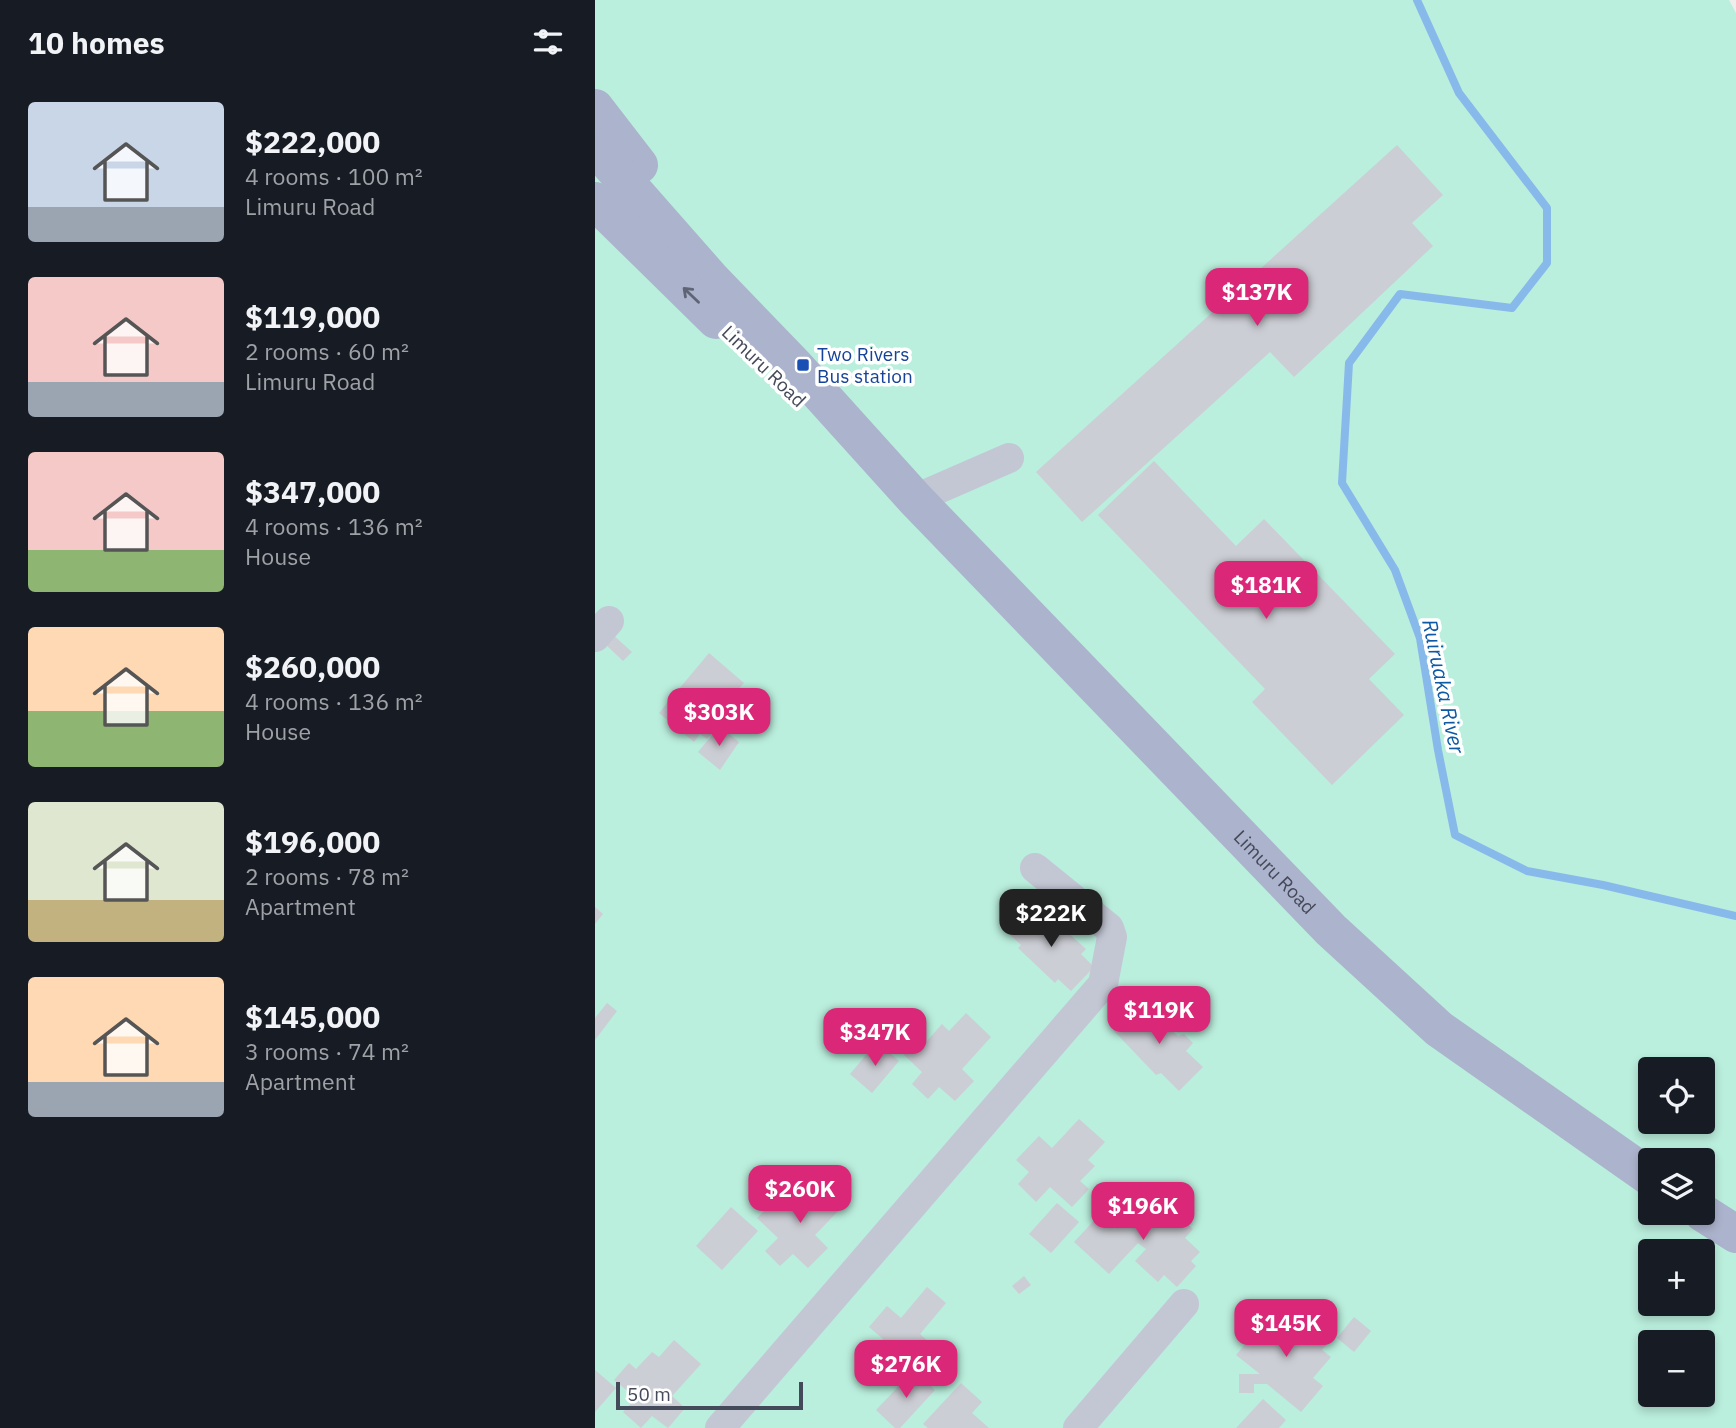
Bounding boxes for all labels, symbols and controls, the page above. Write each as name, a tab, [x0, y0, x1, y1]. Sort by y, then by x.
text: 10 homes	[28, 23, 165, 62]
icon: filters	[529, 23, 567, 61]
text: $222,000	[245, 122, 380, 161]
icon: home	[84, 130, 168, 214]
text: 4 rooms · 100 m²	[245, 161, 423, 191]
text: Limuru Road	[245, 191, 375, 221]
pin: $137K	[1208, 268, 1306, 328]
text: $137K	[1221, 276, 1293, 306]
one-way arrow	[683, 287, 700, 304]
text: $119,000	[245, 297, 380, 336]
icon: home	[84, 305, 168, 389]
street label: Limuru Road	[717, 320, 811, 412]
text: 2 rooms · 60 m²	[245, 336, 409, 366]
place label: Two Rivers Bus station	[817, 342, 913, 388]
marker: Two Rivers Bus station	[795, 357, 811, 373]
text: Limuru Road	[245, 366, 375, 396]
text: $347,000	[245, 472, 380, 511]
icon: home	[84, 480, 168, 564]
text: 4 rooms · 136 m²	[245, 511, 423, 541]
text: House	[245, 541, 311, 571]
pin: $181K	[1217, 562, 1315, 621]
text: $181K	[1230, 569, 1302, 599]
water label: Ruiruaka River	[1416, 616, 1472, 757]
text: $260,000	[245, 647, 380, 686]
icon: home	[84, 655, 168, 739]
text: 4 rooms · 136 m²	[245, 686, 423, 716]
pin: $303K	[670, 688, 768, 748]
text: $303K	[683, 696, 755, 726]
text: House	[245, 716, 311, 746]
text: $196,000	[245, 822, 380, 861]
street label: Limuru Road	[1229, 825, 1321, 919]
icon: home	[84, 830, 168, 914]
text: 2 rooms · 78 m²	[245, 861, 409, 891]
pin: $222K	[1002, 890, 1100, 949]
text: Apartment	[245, 891, 356, 921]
text: $222K	[1015, 897, 1087, 927]
pin: $119K	[1110, 986, 1208, 1046]
text: $119K	[1123, 994, 1195, 1024]
text: $145,000	[245, 997, 380, 1036]
icon: home	[84, 1005, 168, 1089]
pin: $347K	[826, 1009, 924, 1068]
text: $347K	[839, 1016, 911, 1046]
text: 3 rooms · 74 m²	[245, 1036, 409, 1066]
map controls	[1638, 1057, 1715, 1407]
button: locate	[1638, 1057, 1715, 1134]
text: Apartment	[245, 1066, 356, 1096]
button: layers	[1638, 1148, 1715, 1225]
pin: $260K	[751, 1166, 849, 1225]
text: $260K	[764, 1173, 836, 1203]
pin: $196K	[1094, 1182, 1192, 1242]
text: $196K	[1107, 1190, 1179, 1220]
button: +	[1638, 1239, 1715, 1316]
pin: $145K	[1237, 1300, 1335, 1359]
text: $145K	[1250, 1307, 1322, 1337]
button: −	[1638, 1330, 1715, 1407]
pin: $276K	[857, 1340, 955, 1400]
text: $276K	[870, 1348, 942, 1378]
scale bar	[616, 1379, 803, 1411]
text: 50 m	[627, 1382, 671, 1406]

